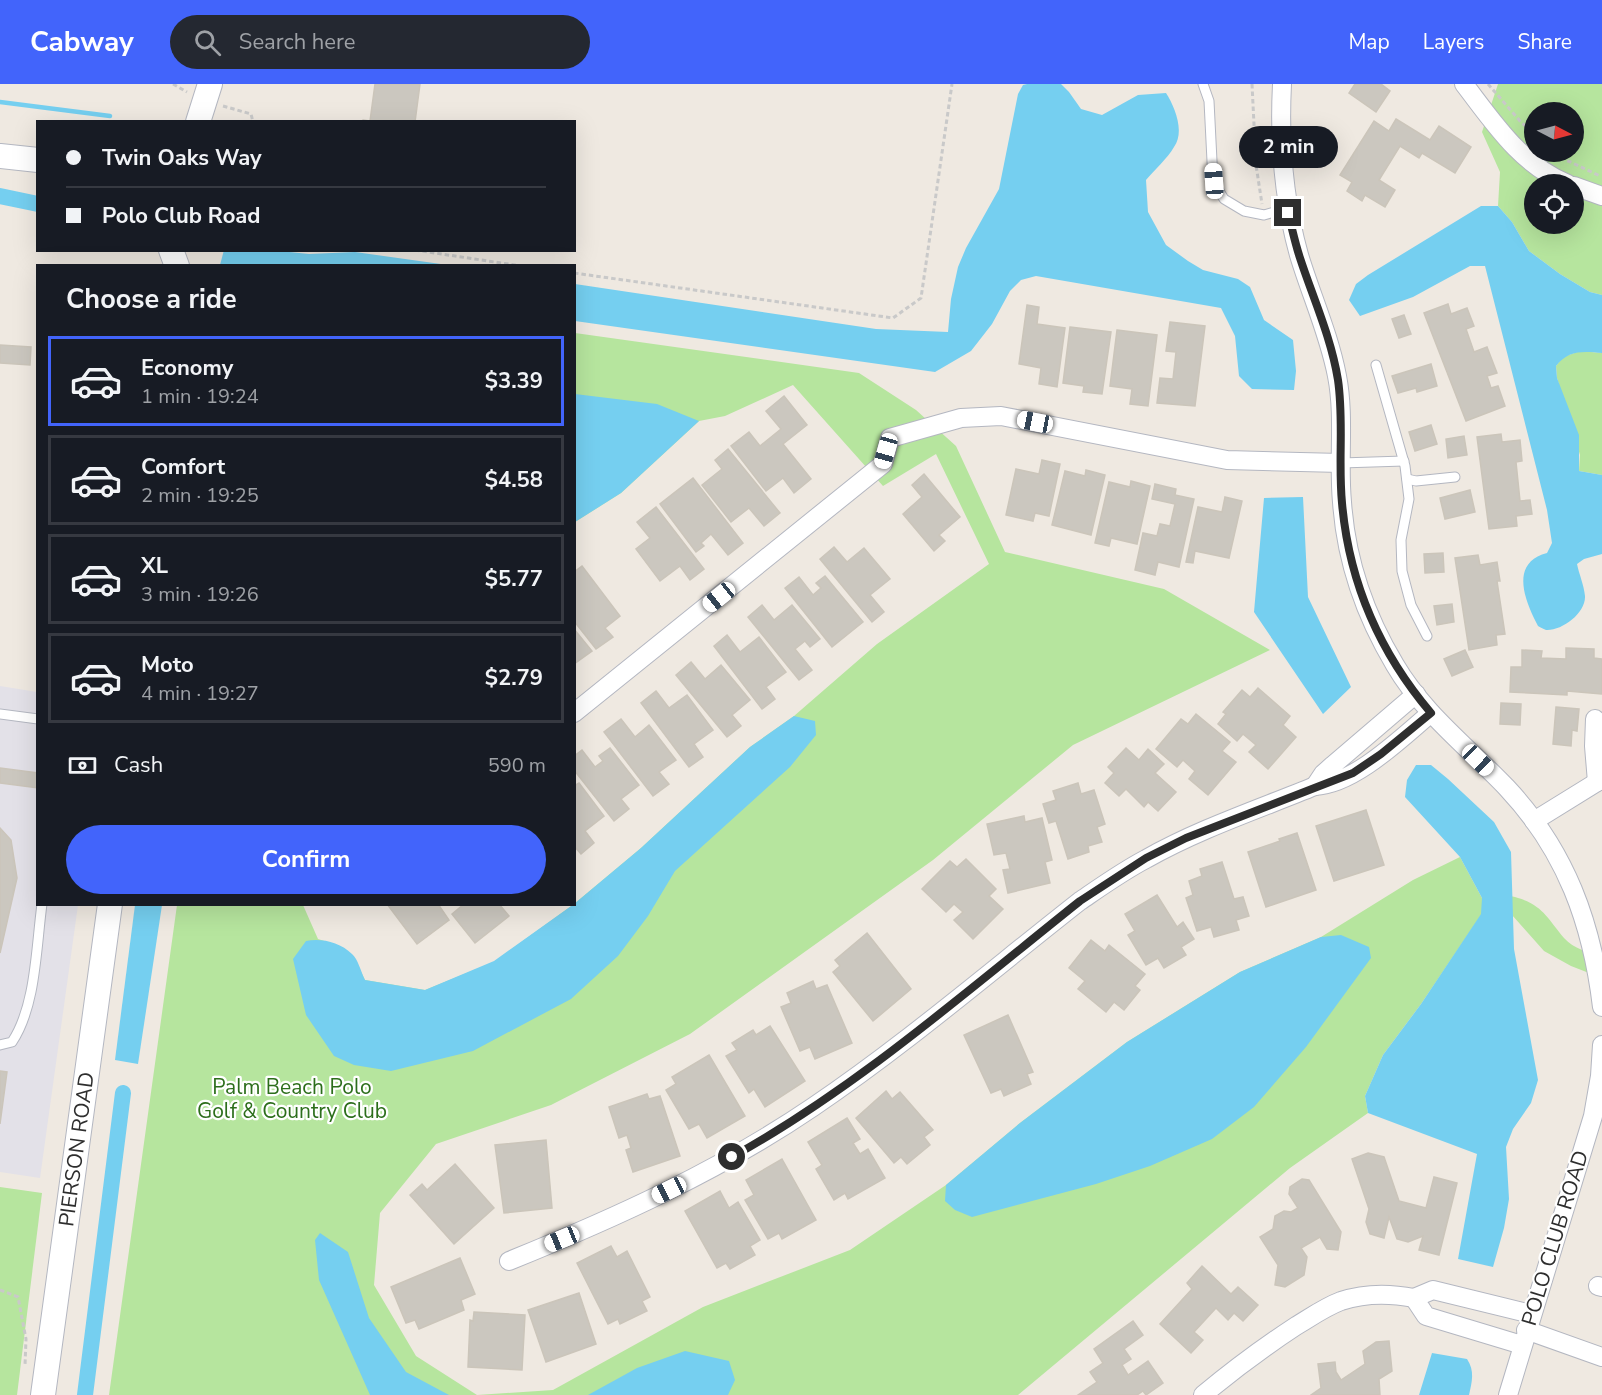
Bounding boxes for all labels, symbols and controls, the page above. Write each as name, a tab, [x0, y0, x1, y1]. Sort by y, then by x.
search box	[170, 15, 590, 69]
text: Cabway	[30, 23, 134, 61]
icon: search	[191, 26, 224, 59]
text: Search here	[239, 27, 355, 57]
text: Map	[1348, 28, 1390, 56]
text: Layers	[1423, 28, 1484, 56]
text: Share	[1517, 28, 1572, 56]
north arrow	[1524, 102, 1584, 162]
map controls	[1524, 102, 1584, 234]
callout: 2 min	[1238, 126, 1338, 168]
text: 2 min	[1263, 133, 1314, 160]
text: Twin Oaks Way	[102, 143, 262, 173]
car	[1204, 162, 1224, 200]
button: locate	[1524, 174, 1584, 234]
route end	[1274, 199, 1301, 226]
text: Polo Club Road	[102, 201, 261, 231]
text: Choose a ride	[66, 281, 237, 318]
text: Economy	[141, 353, 233, 383]
icon: car	[69, 354, 123, 408]
text: $3.39	[485, 366, 543, 396]
text: 1 min · 19:24	[141, 383, 259, 410]
car	[1016, 410, 1054, 434]
car	[872, 431, 900, 471]
text: Comfort	[141, 452, 225, 482]
icon: car	[69, 453, 123, 507]
text: $4.58	[485, 465, 543, 495]
text: 2 min · 19:25	[141, 482, 259, 509]
text: XL	[141, 551, 168, 581]
icon: car	[69, 552, 123, 606]
text: $5.77	[485, 564, 543, 594]
car	[699, 579, 739, 615]
text: 3 min · 19:26	[141, 581, 259, 608]
text: Moto	[141, 650, 194, 680]
icon: car	[69, 651, 123, 705]
text: $2.79	[485, 663, 543, 693]
text: 4 min · 19:27	[141, 680, 259, 707]
car	[1459, 741, 1497, 779]
icon: cash	[66, 749, 99, 782]
text: Cash	[114, 750, 163, 780]
text: 590 m	[488, 752, 546, 779]
button: Confirm	[66, 825, 546, 894]
street label: PIERSON ROAD	[52, 1070, 101, 1228]
park label: Palm Beach Polo Golf & Country Club	[197, 1073, 387, 1125]
route start	[718, 1143, 745, 1170]
street label: POLO CLUB ROAD	[1515, 1147, 1595, 1329]
car	[649, 1174, 689, 1206]
car	[542, 1224, 582, 1254]

